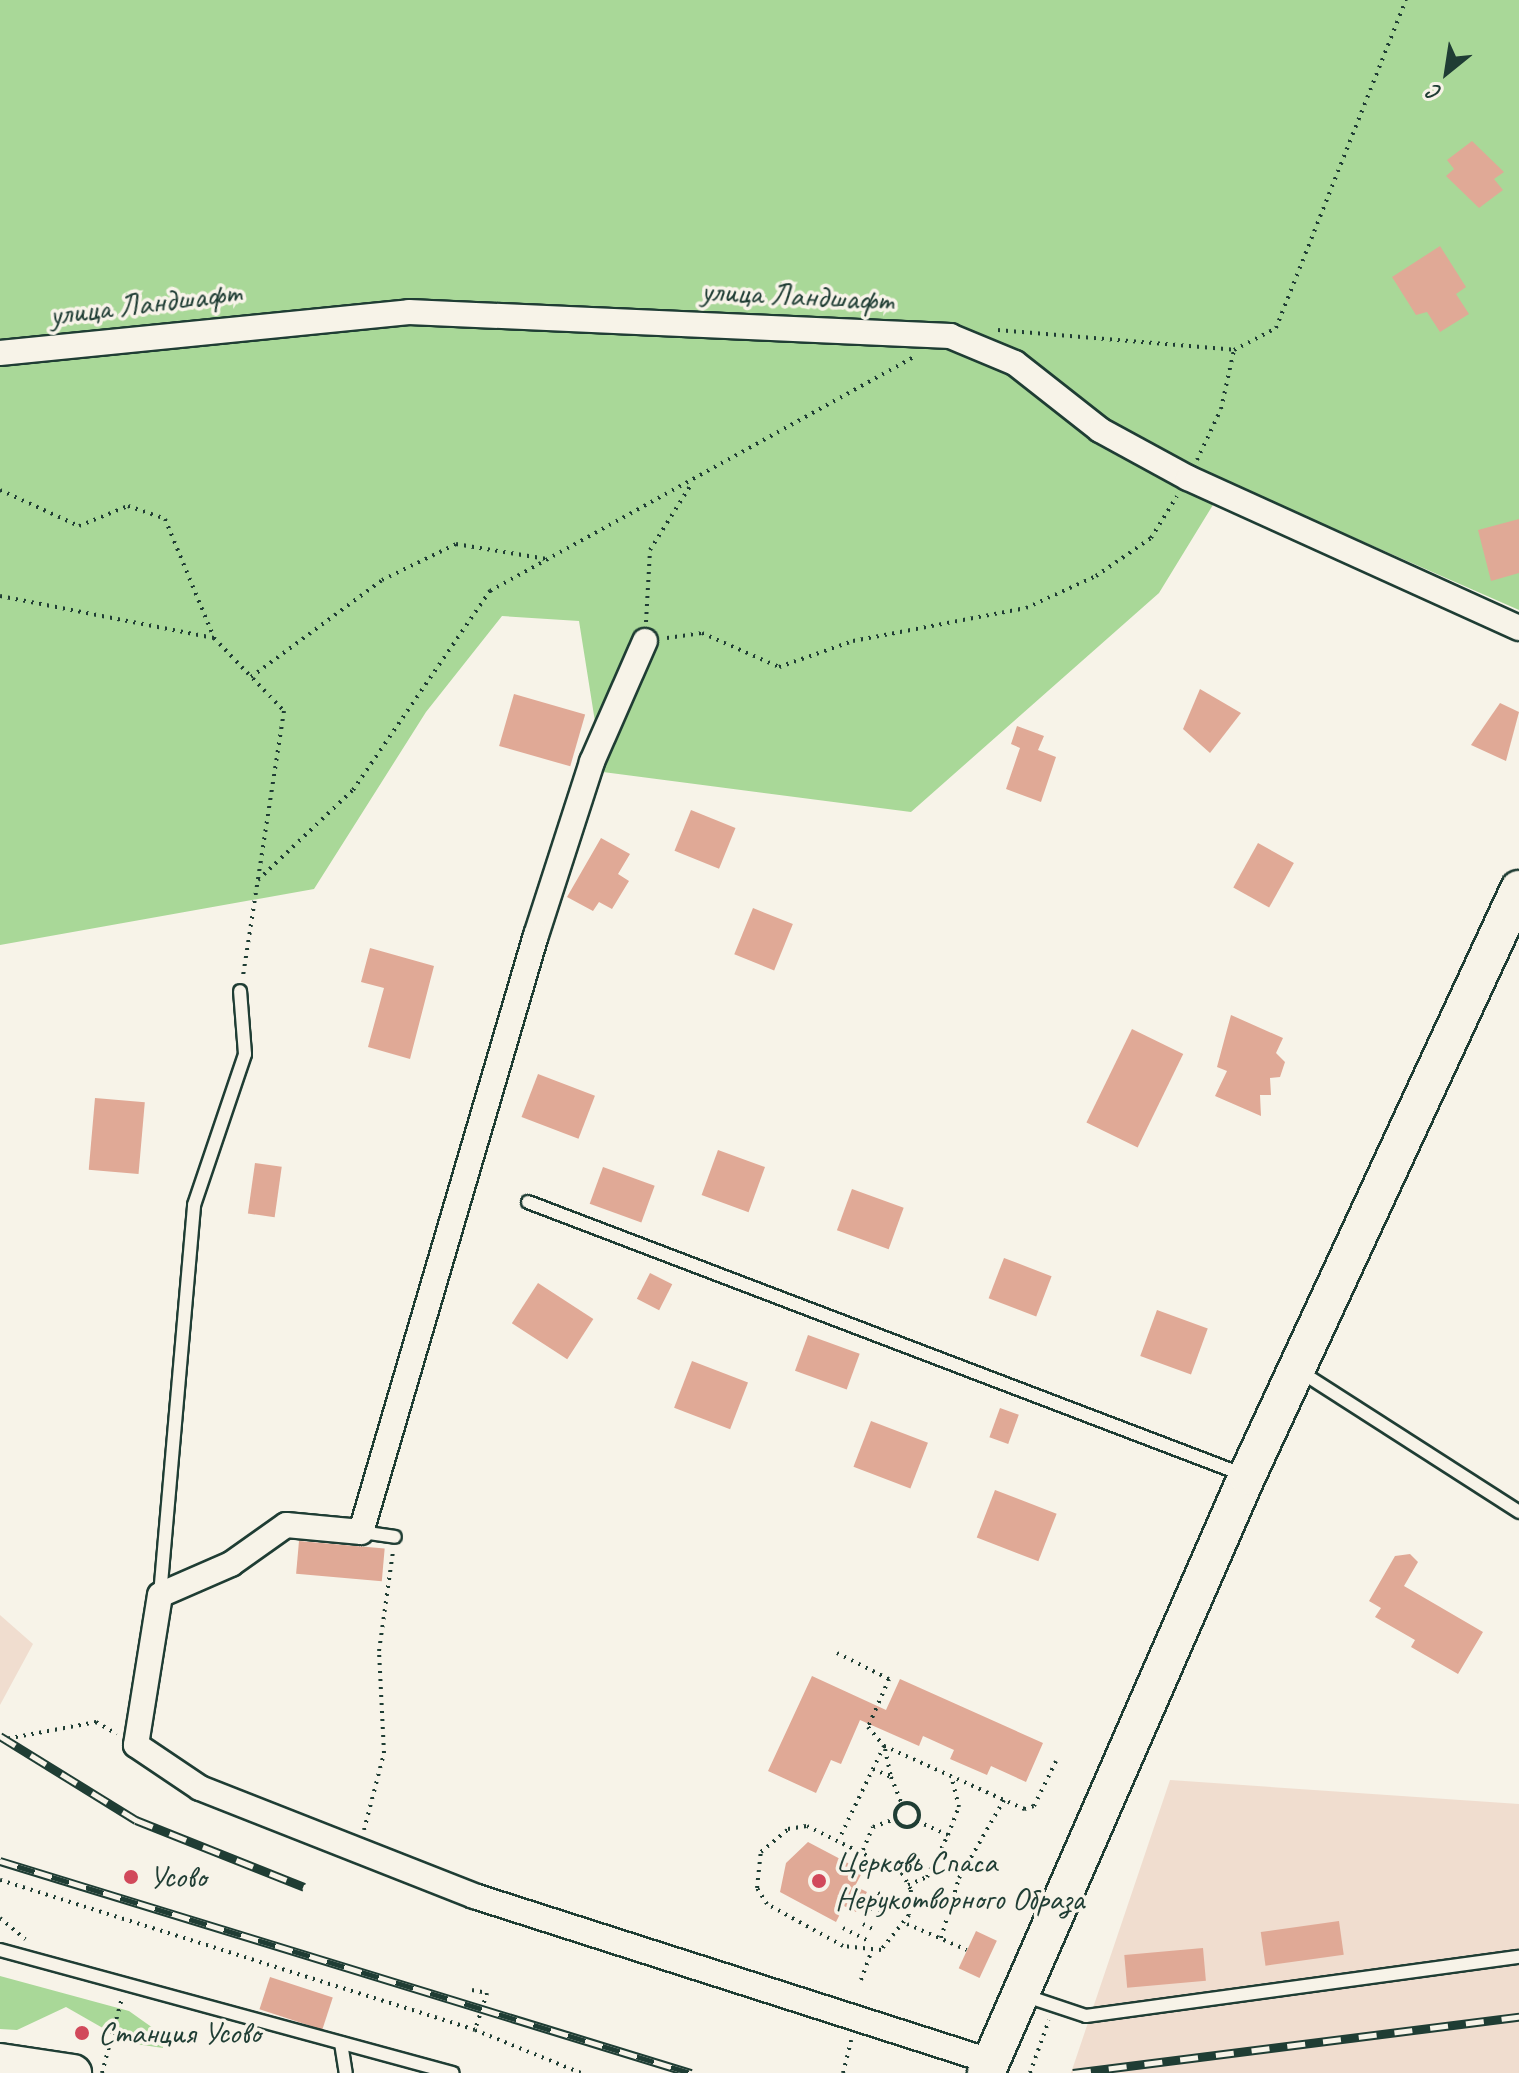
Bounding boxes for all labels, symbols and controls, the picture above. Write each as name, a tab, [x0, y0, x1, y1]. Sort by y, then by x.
north arrow	[1407, 32, 1487, 112]
text: С	[1423, 78, 1447, 108]
street label: улица Ландшафт	[700, 272, 894, 320]
street label: улица Ландшафт	[47, 273, 243, 335]
place label: Церковь Спаса Нерукотворного Образа	[835, 1844, 1086, 1919]
place label: Усово	[149, 1858, 206, 1896]
marker: Усово	[120, 1866, 142, 1888]
marker: Церковь Спаса Нерукотворного Образа	[810, 1872, 828, 1890]
place label: Станция Усово	[98, 2014, 261, 2052]
marker: Станция Усово	[73, 2024, 91, 2042]

